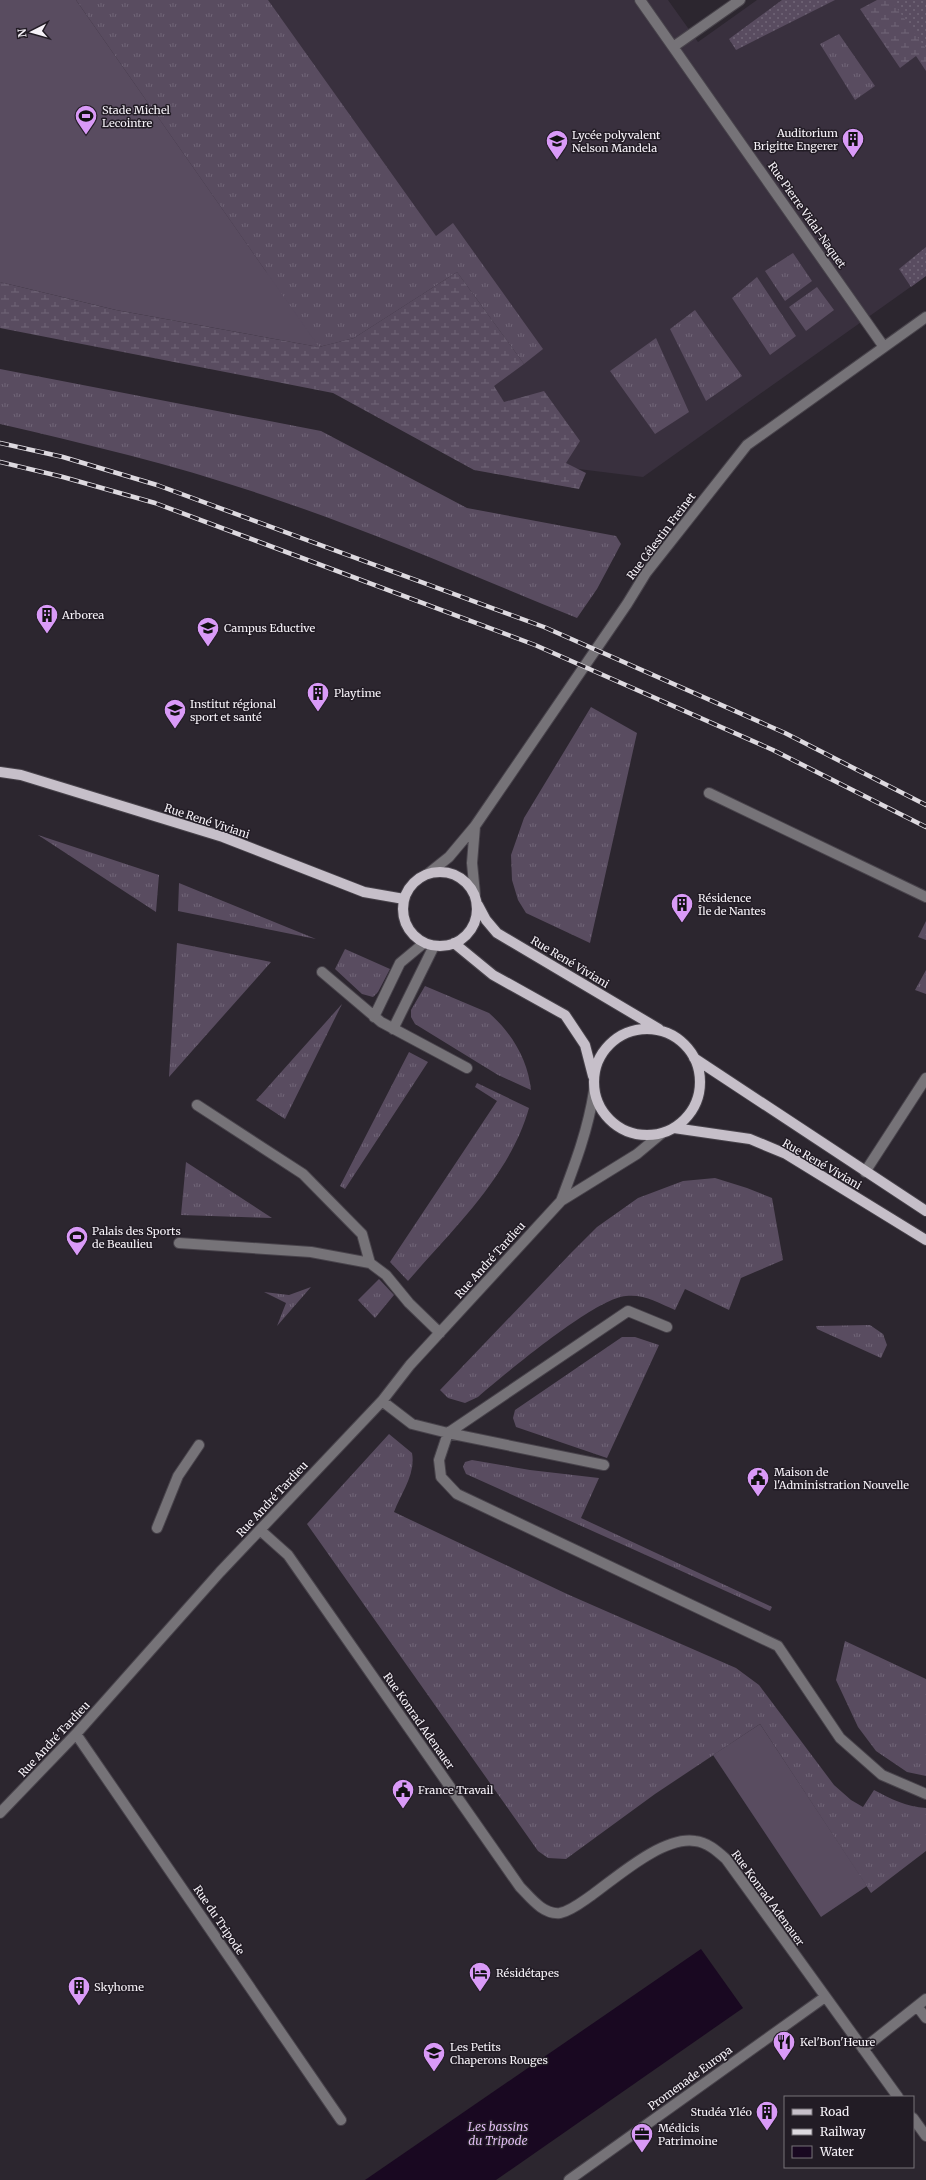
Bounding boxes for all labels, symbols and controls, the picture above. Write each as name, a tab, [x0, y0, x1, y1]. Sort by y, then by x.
north arrow	[12, 12, 52, 52]
text: N	[15, 28, 29, 38]
sports icon: Stade Michel Lecointre	[73, 103, 99, 136]
place label: Stade Michel Lecointre	[102, 103, 171, 130]
place label: Auditorium Brigitte Engerer	[754, 126, 838, 153]
building icon: Auditorium Brigitte Engerer	[840, 126, 866, 159]
school or university icon: Lycée polyvalent Nelson Mandela	[544, 128, 570, 161]
place label: Lycée polyvalent Nelson Mandela	[572, 128, 661, 155]
street label: Rue Pierre Vidal-Naquet	[765, 159, 849, 271]
street label: Rue Célestin Freinet	[624, 489, 699, 582]
building icon: Arborea	[34, 602, 60, 635]
place label: Arborea	[61, 608, 104, 622]
school or university icon: Campus Eductive	[195, 615, 221, 648]
place label: Campus Eductive	[224, 621, 316, 635]
building icon: Playtime	[305, 680, 331, 713]
place label: Playtime	[334, 686, 381, 700]
school or university icon: Institut régional sport et santé	[162, 697, 188, 730]
place label: Institut régional sport et santé	[190, 697, 277, 724]
street label: Rue René Viviani	[163, 801, 252, 842]
building icon: Résidence Île de Nantes	[669, 891, 695, 924]
place label: Résidence Île de Nantes	[698, 891, 766, 918]
street label: Rue René Viviani	[528, 933, 612, 991]
street label: Rue René Viviani	[780, 1136, 864, 1192]
street label: Rue André Tardieu	[452, 1219, 528, 1301]
sports icon: Palais des Sports de Beaulieu	[64, 1224, 90, 1257]
place label: Palais des Sports de Beaulieu	[92, 1224, 181, 1251]
street label: Rue André Tardieu	[233, 1458, 311, 1540]
public building icon: Maison de l'Administration Nouvelle	[745, 1465, 771, 1498]
place label: Maison de l'Administration Nouvelle	[774, 1465, 909, 1492]
street label: Rue Konrad Adenauer	[380, 1670, 458, 1772]
street label: Rue André Tardieu	[15, 1698, 93, 1780]
public building icon: France Travail	[390, 1777, 416, 1810]
place label: France Travail	[418, 1783, 494, 1797]
street label: Rue Konrad Adenauer	[729, 1847, 807, 1949]
street label: Rue du Tripode	[191, 1883, 248, 1958]
hotel icon: Résidétapes	[467, 1960, 493, 1993]
place label: Résidétapes	[496, 1966, 559, 1980]
building icon: Skyhome	[66, 1974, 92, 2007]
place label: Skyhome	[94, 1980, 144, 1994]
restaurant icon: Kel'Bon'Heure	[771, 2029, 797, 2062]
place label: Kel'Bon'Heure	[800, 2035, 875, 2049]
school or university icon: Les Petits Chaperons Rouges	[421, 2040, 447, 2073]
place label: Les Petits Chaperons Rouges	[450, 2040, 548, 2067]
street label: Promenade Europa	[645, 2043, 735, 2113]
legend	[784, 2096, 914, 2168]
building icon: Studéa Yléo	[754, 2099, 780, 2132]
text: Road	[820, 2104, 849, 2119]
place label: Studéa Yléo	[691, 2105, 753, 2119]
water label: Les bassins du Tripode	[468, 2119, 528, 2148]
office icon: Médicis Patrimoine	[629, 2121, 655, 2154]
place label: Médicis Patrimoine	[658, 2121, 718, 2148]
text: Railway	[820, 2124, 866, 2139]
text: Water	[819, 2144, 855, 2159]

